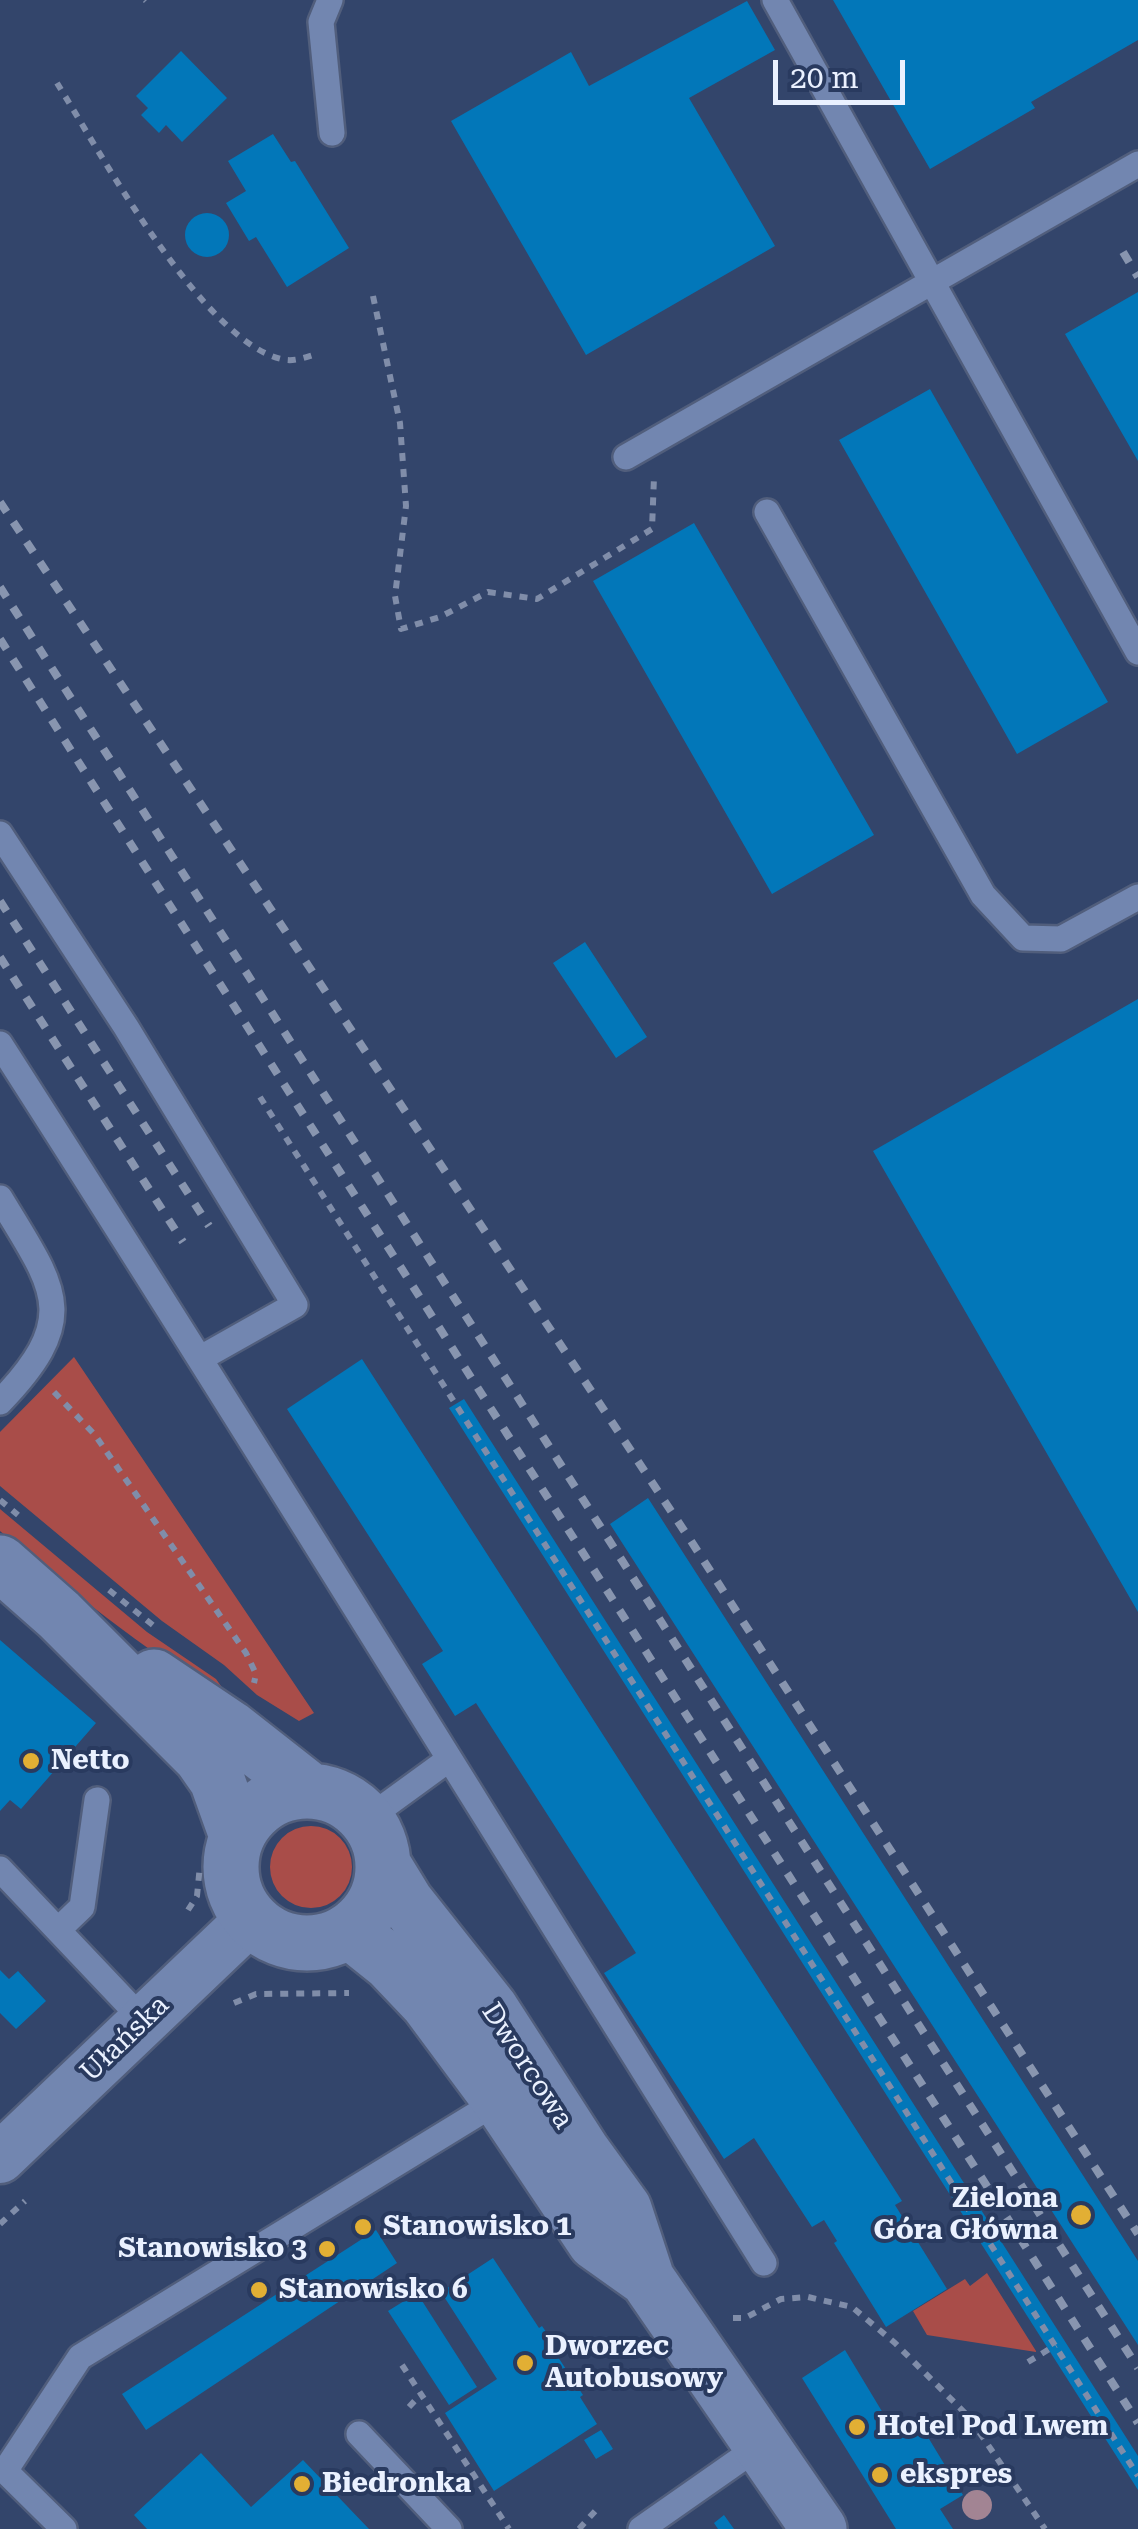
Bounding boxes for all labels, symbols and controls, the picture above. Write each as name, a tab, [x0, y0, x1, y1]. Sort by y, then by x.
scale bar	[778, 40, 910, 102]
text: 20 m	[790, 60, 859, 95]
place label: Netto	[51, 1744, 130, 1778]
marker: Netto	[20, 1750, 42, 1772]
street label: Ułańska	[74, 1989, 176, 2089]
street label: Dworcowa	[474, 1997, 580, 2135]
place label: Zielona Góra Główna	[874, 2182, 1058, 2248]
marker: Zielona Góra Główna	[1068, 2202, 1094, 2228]
place label: Stanowisko 1	[383, 2210, 572, 2244]
marker: Stanowisko 1	[352, 2216, 374, 2238]
place label: Stanowisko 3	[118, 2232, 307, 2266]
marker: Stanowisko 3	[316, 2238, 338, 2260]
place label: Stanowisko 6	[279, 2273, 468, 2307]
marker: Stanowisko 6	[248, 2279, 270, 2301]
place label: Dworzec Autobusowy	[545, 2330, 723, 2396]
marker: Dworzec Autobusowy	[514, 2352, 536, 2374]
place label: Hotel Pod Lwem	[877, 2410, 1108, 2444]
marker: Hotel Pod Lwem	[846, 2416, 868, 2438]
place label: ekspres	[900, 2458, 1012, 2492]
marker: ekspres	[869, 2464, 891, 2486]
place label: Biedronka	[322, 2467, 471, 2501]
marker: Biedronka	[291, 2473, 313, 2495]

